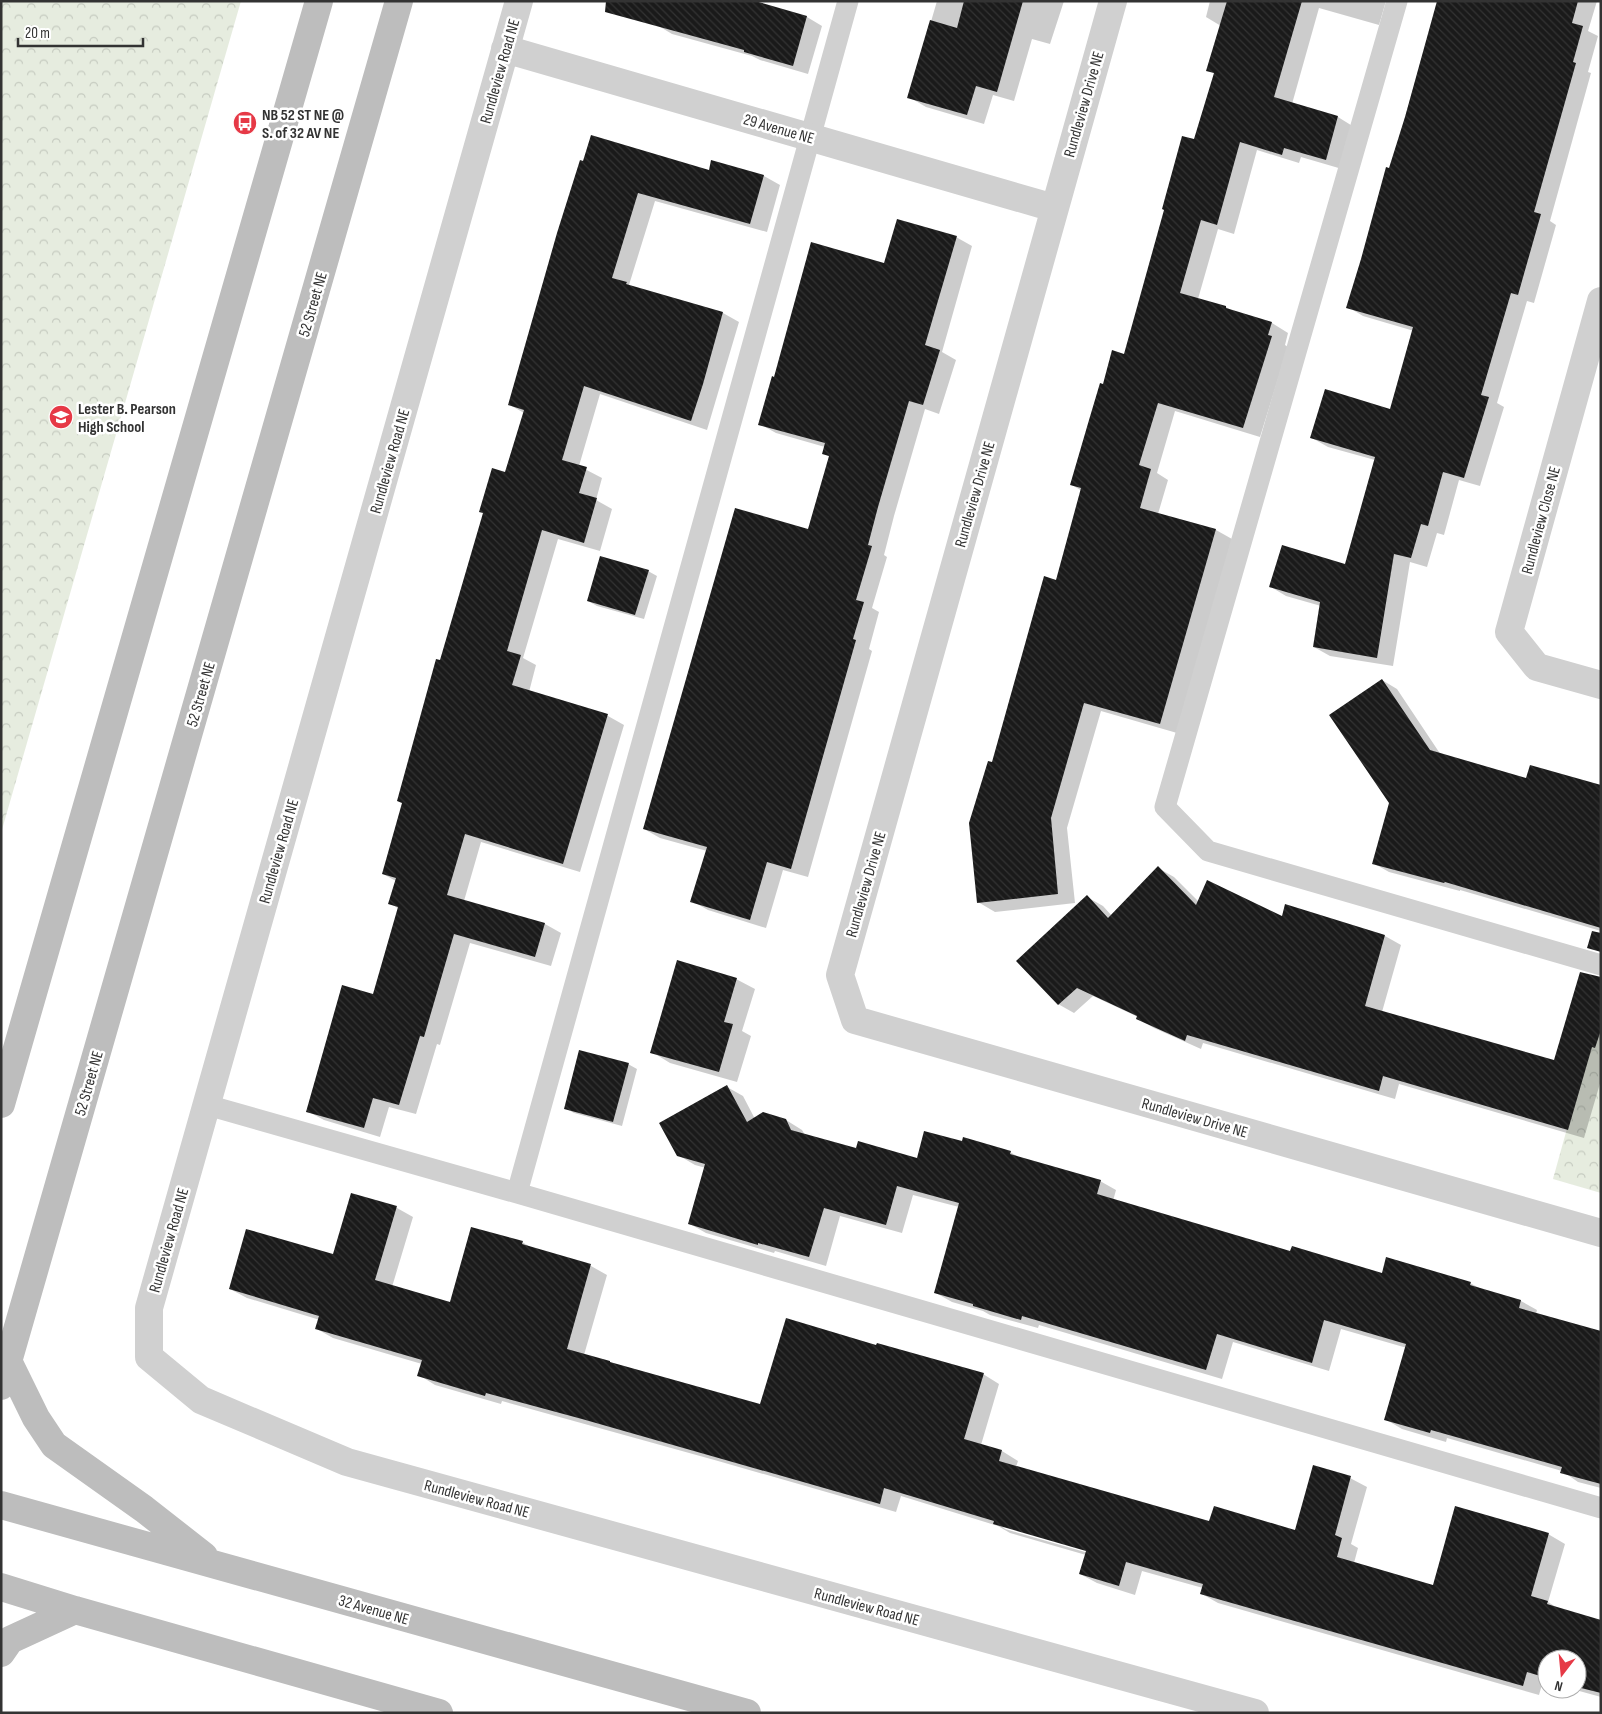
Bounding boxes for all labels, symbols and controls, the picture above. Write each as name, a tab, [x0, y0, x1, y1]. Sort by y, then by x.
scale bar	[18, 15, 142, 47]
street label: Rundleview Road NE	[476, 17, 524, 126]
text: 20 m	[25, 24, 50, 43]
street label: Rundleview Drive NE	[1060, 49, 1109, 160]
place label: NB 52 ST NE @ S. of 32 AV NE	[262, 106, 344, 143]
bus stop icon: NB 52 ST NE @ S. of 32 AV NE	[232, 110, 258, 136]
street label: 29 Avenue NE	[741, 110, 816, 149]
street label: 52 Street NE	[295, 270, 332, 339]
place label: Lester B. Pearson High School	[78, 400, 176, 437]
school or university icon: Lester B. Pearson High School	[48, 404, 74, 430]
street label: Rundleview Road NE	[366, 407, 414, 516]
street label: Rundleview Drive NE	[951, 439, 1000, 550]
street label: Rundleview Close NE	[1518, 464, 1565, 576]
street label: 52 Street NE	[183, 660, 220, 729]
street label: Rundleview Road NE	[255, 797, 303, 906]
street label: Rundleview Drive NE	[842, 829, 891, 940]
street label: 52 Street NE	[71, 1049, 108, 1118]
street label: Rundleview Drive NE	[1139, 1094, 1250, 1143]
street label: Rundleview Road NE	[145, 1186, 193, 1295]
street label: Rundleview Road NE	[422, 1476, 531, 1523]
street label: Rundleview Road NE	[812, 1584, 921, 1631]
street label: 32 Avenue NE	[336, 1591, 411, 1630]
north arrow	[1537, 1649, 1587, 1699]
text: N	[1553, 1677, 1564, 1695]

